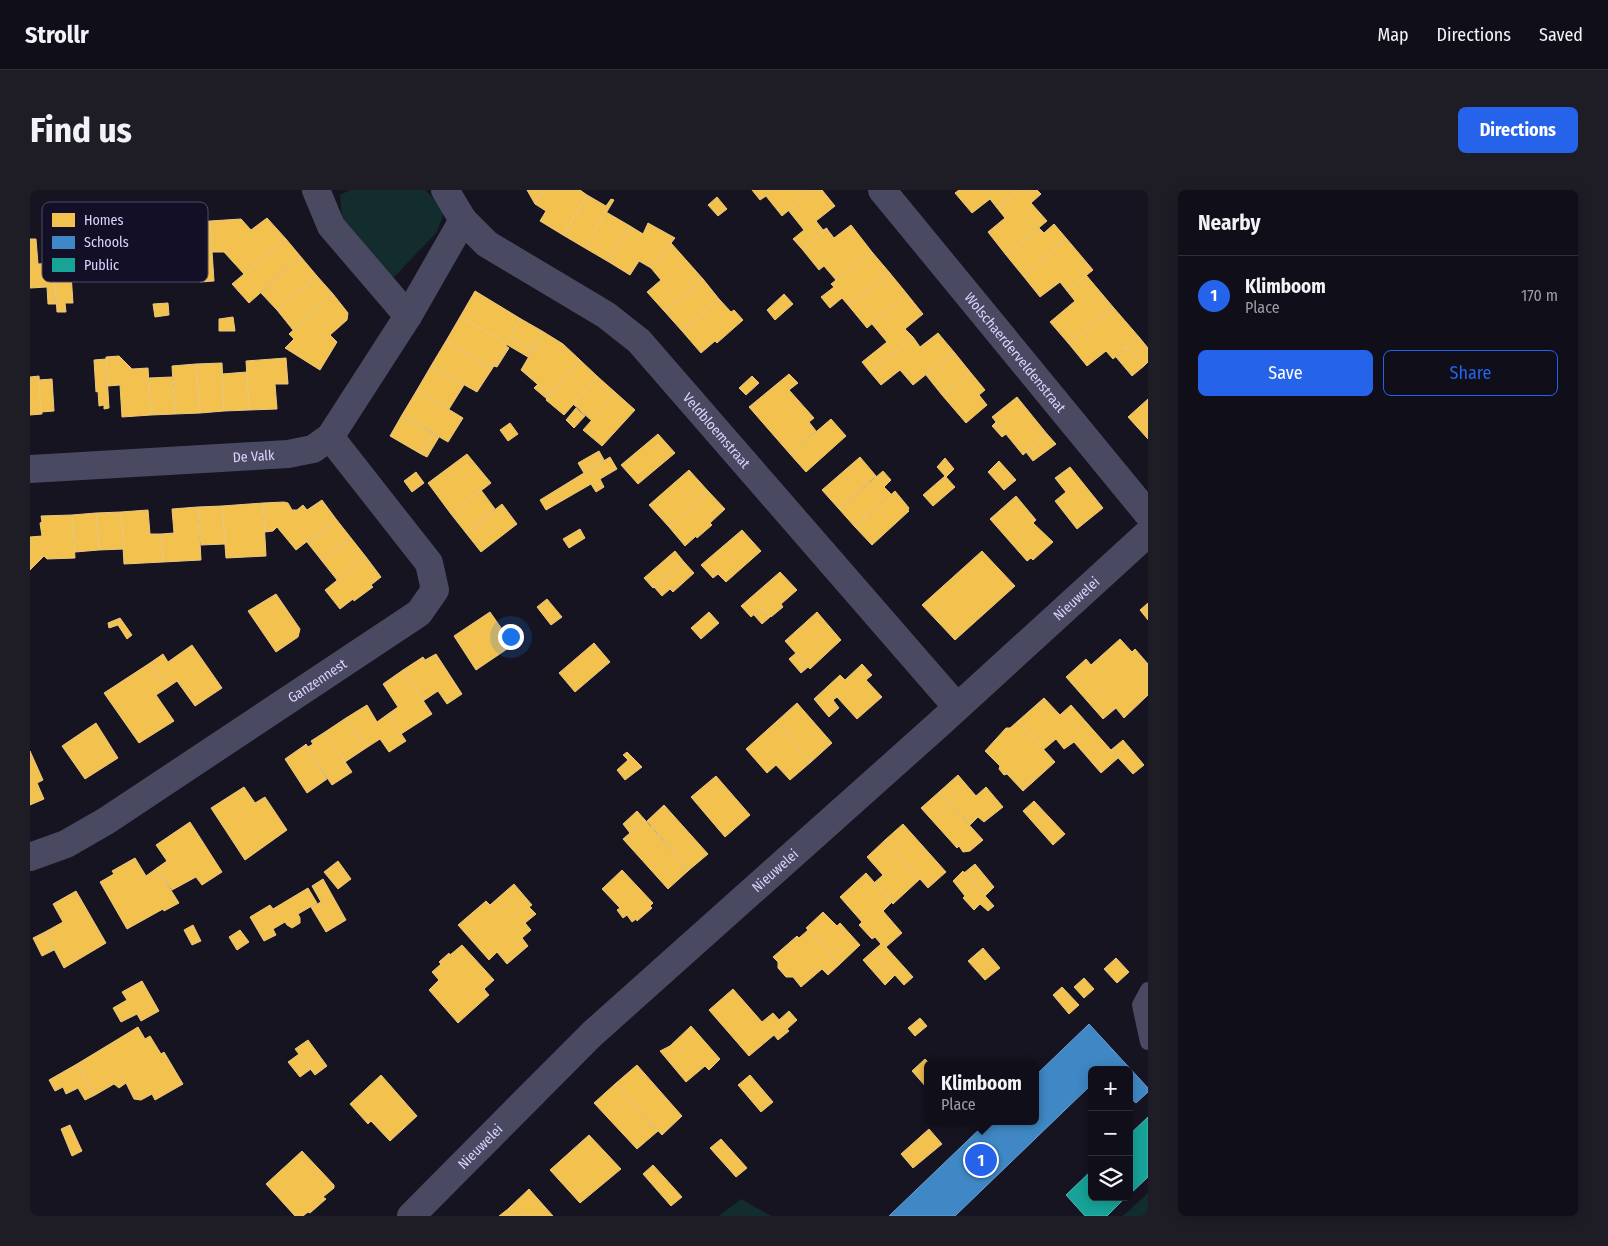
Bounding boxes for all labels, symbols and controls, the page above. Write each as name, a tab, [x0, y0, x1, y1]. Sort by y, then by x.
text: Strollr	[25, 21, 89, 49]
text: Map	[1377, 24, 1409, 46]
text: Directions	[1437, 24, 1511, 46]
text: Saved	[1539, 24, 1583, 46]
button: Directions	[1458, 107, 1578, 153]
text: Find us	[30, 109, 132, 151]
legend	[42, 202, 208, 282]
text: Nearby	[1198, 210, 1260, 236]
text: Homes	[84, 212, 124, 229]
text: Schools	[84, 234, 129, 251]
text: Public	[84, 257, 119, 274]
text: Klimboom	[1245, 275, 1326, 298]
text: 1	[1211, 286, 1217, 305]
text: 170 m	[1521, 286, 1558, 305]
street label: Wolschaerderveldenstraat	[961, 289, 1070, 416]
text: Place	[1245, 298, 1280, 317]
button: Save	[1198, 350, 1373, 396]
button: Share	[1383, 350, 1558, 396]
street label: Veldbloemstraat	[679, 389, 754, 472]
street label: De Valk	[232, 446, 276, 466]
street label: Nieuwelei	[1050, 573, 1103, 624]
your location	[498, 624, 524, 650]
street label: Ganzennest	[285, 655, 350, 706]
street label: Nieuwelei	[748, 845, 802, 896]
popup	[924, 1060, 1039, 1125]
map controls	[1088, 1066, 1133, 1201]
button: +	[1088, 1066, 1133, 1111]
text: Klimboom	[941, 1072, 1022, 1095]
text: Place	[941, 1095, 976, 1114]
button: −	[1088, 1111, 1133, 1156]
street label: Nieuwelei	[454, 1120, 506, 1173]
pin: 1	[965, 1141, 997, 1179]
button: layers	[1088, 1156, 1133, 1201]

